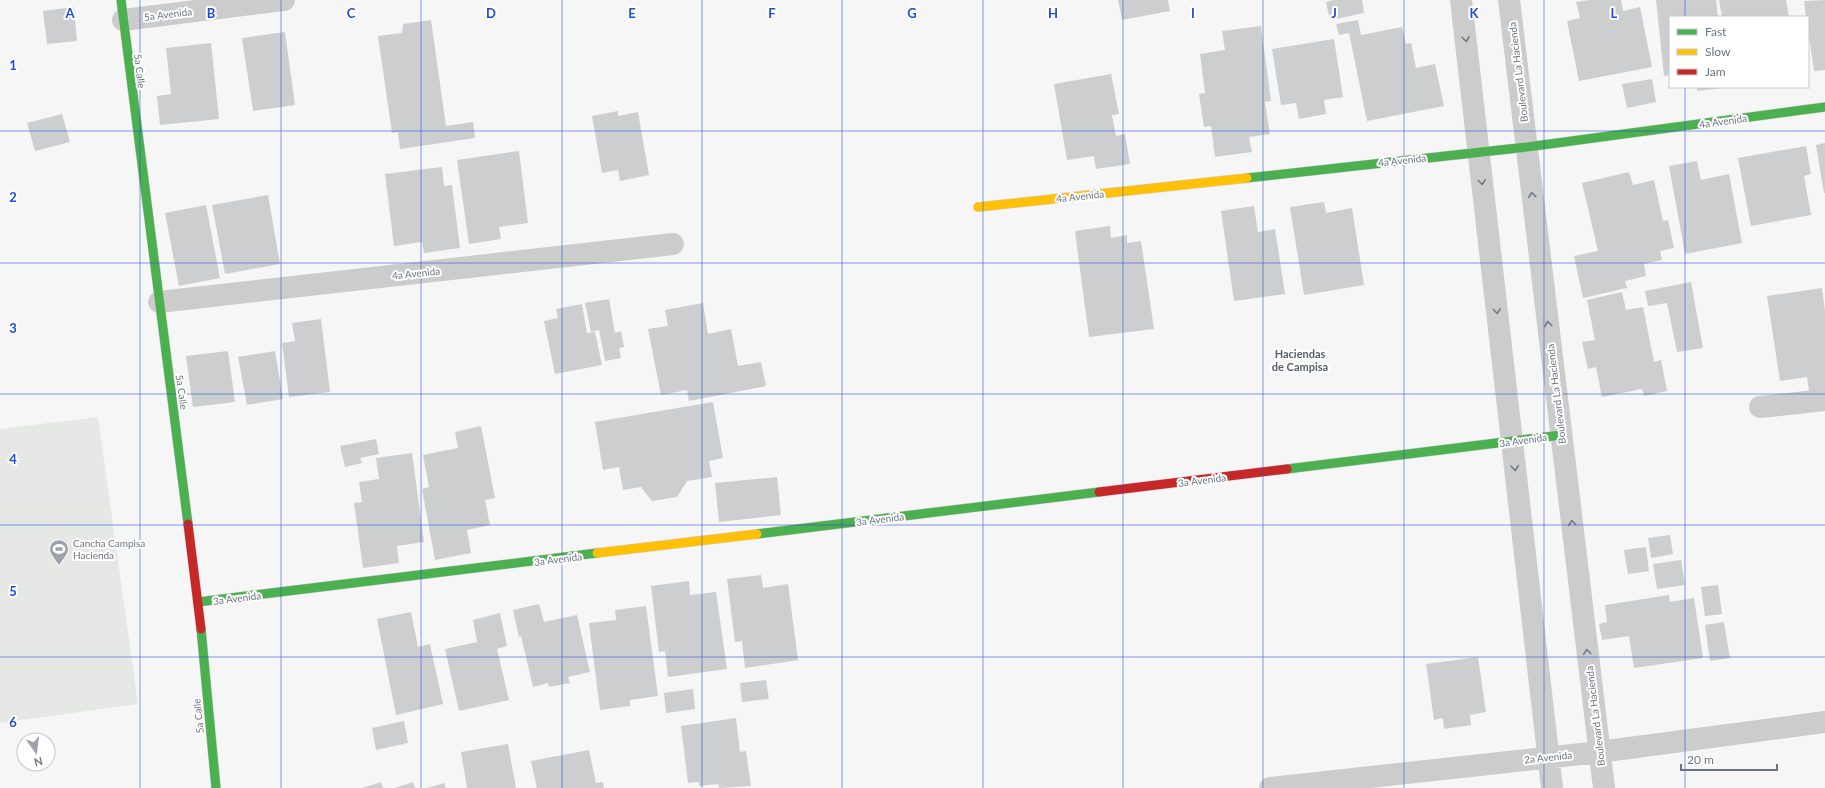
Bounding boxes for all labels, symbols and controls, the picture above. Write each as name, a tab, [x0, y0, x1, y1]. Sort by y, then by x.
text: A	[64, 5, 75, 21]
street label: 5a Avenida	[143, 5, 193, 23]
text: B	[207, 5, 216, 21]
text: C	[347, 5, 356, 21]
text: D	[486, 5, 496, 21]
text: E	[628, 5, 636, 21]
text: F	[768, 5, 776, 21]
text: G	[907, 5, 917, 21]
text: H	[1048, 5, 1058, 21]
text: I	[1191, 5, 1195, 21]
text: J	[1331, 5, 1337, 21]
text: K	[1470, 5, 1480, 21]
text: L	[1611, 5, 1618, 21]
legend	[1669, 16, 1809, 88]
street label: Boulevard La Hacienda	[1506, 21, 1530, 123]
text: Fast	[1705, 24, 1727, 39]
one-way arrow	[1461, 36, 1470, 42]
text: Slow	[1705, 44, 1731, 59]
street label: 5a Calle	[132, 53, 148, 89]
text: 1	[9, 57, 17, 73]
text: Jam	[1705, 64, 1726, 79]
street label: 4a Avenida	[1698, 112, 1748, 130]
street label: 4a Avenida	[1377, 152, 1427, 168]
one-way arrow	[1478, 179, 1487, 185]
street label: 4a Avenida	[1055, 188, 1105, 204]
text: 2	[9, 189, 17, 205]
one-way arrow	[1528, 192, 1537, 198]
street label: 4a Avenida	[391, 265, 441, 281]
one-way arrow	[1492, 308, 1501, 314]
text: 3	[9, 320, 17, 336]
one-way arrow	[1544, 321, 1553, 327]
street label: Boulevard La Hacienda	[1544, 343, 1568, 445]
district label: Haciendas de Campisa	[1272, 347, 1328, 373]
street label: 5a Calle	[174, 374, 190, 410]
street label: 3a Avenida	[1498, 431, 1548, 449]
text: 4	[9, 451, 17, 467]
one-way arrow	[1511, 465, 1520, 471]
street label: 3a Avenida	[1177, 471, 1227, 489]
street label: 3a Avenida	[855, 510, 905, 528]
one-way arrow	[1568, 520, 1577, 526]
place label: Cancha Campisa Hacienda	[73, 537, 145, 561]
sports icon: Cancha Campisa Hacienda	[48, 538, 70, 566]
street label: 3a Avenida	[533, 550, 583, 568]
text: 5	[9, 583, 17, 599]
street label: 3a Avenida	[212, 589, 262, 607]
one-way arrow	[1583, 649, 1592, 655]
street label: Boulevard La Hacienda	[1583, 665, 1607, 767]
street label: 5a Calle	[190, 698, 206, 734]
text: 6	[9, 714, 17, 730]
north arrow	[16, 732, 56, 772]
scale bar	[1681, 746, 1777, 772]
street label: 2a Avenida	[1523, 749, 1573, 765]
text: 20 m	[1687, 752, 1714, 767]
text: N	[33, 755, 44, 770]

